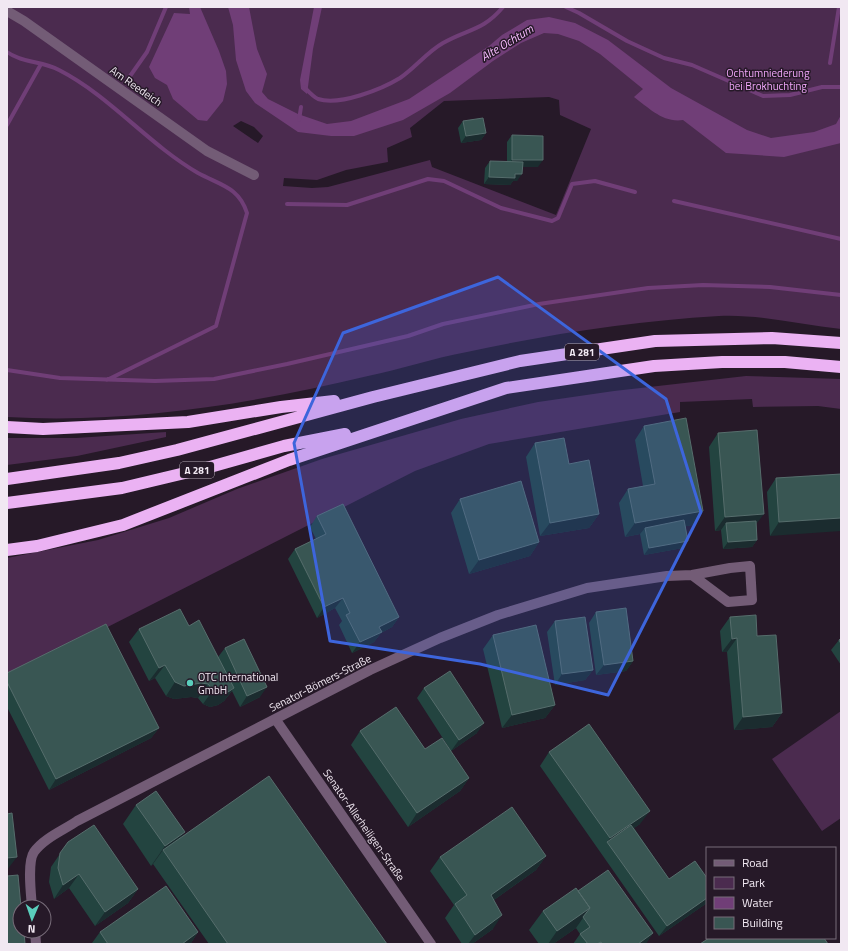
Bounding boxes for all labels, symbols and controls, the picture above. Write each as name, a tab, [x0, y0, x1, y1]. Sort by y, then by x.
water label: Alte Ochtum	[477, 19, 537, 66]
street label: Am Reedeich	[107, 62, 165, 110]
park label: Ochtumniederung bei Brokhuchting	[726, 65, 810, 94]
road number: A 281	[565, 344, 599, 360]
road number: A 281	[180, 462, 214, 478]
street label: Senator-Bömers-Straße	[266, 650, 374, 716]
place label: OTC International GmbH	[198, 669, 278, 698]
marker: OTC International GmbH	[185, 678, 195, 688]
street label: Senator-Allerheiligen-Straße	[319, 766, 409, 884]
legend	[706, 847, 836, 939]
text: Road	[742, 853, 768, 872]
text: Park	[742, 873, 765, 892]
text: Water	[742, 893, 773, 912]
north arrow	[12, 899, 52, 939]
text: Building	[742, 913, 783, 932]
text: N	[28, 921, 36, 937]

